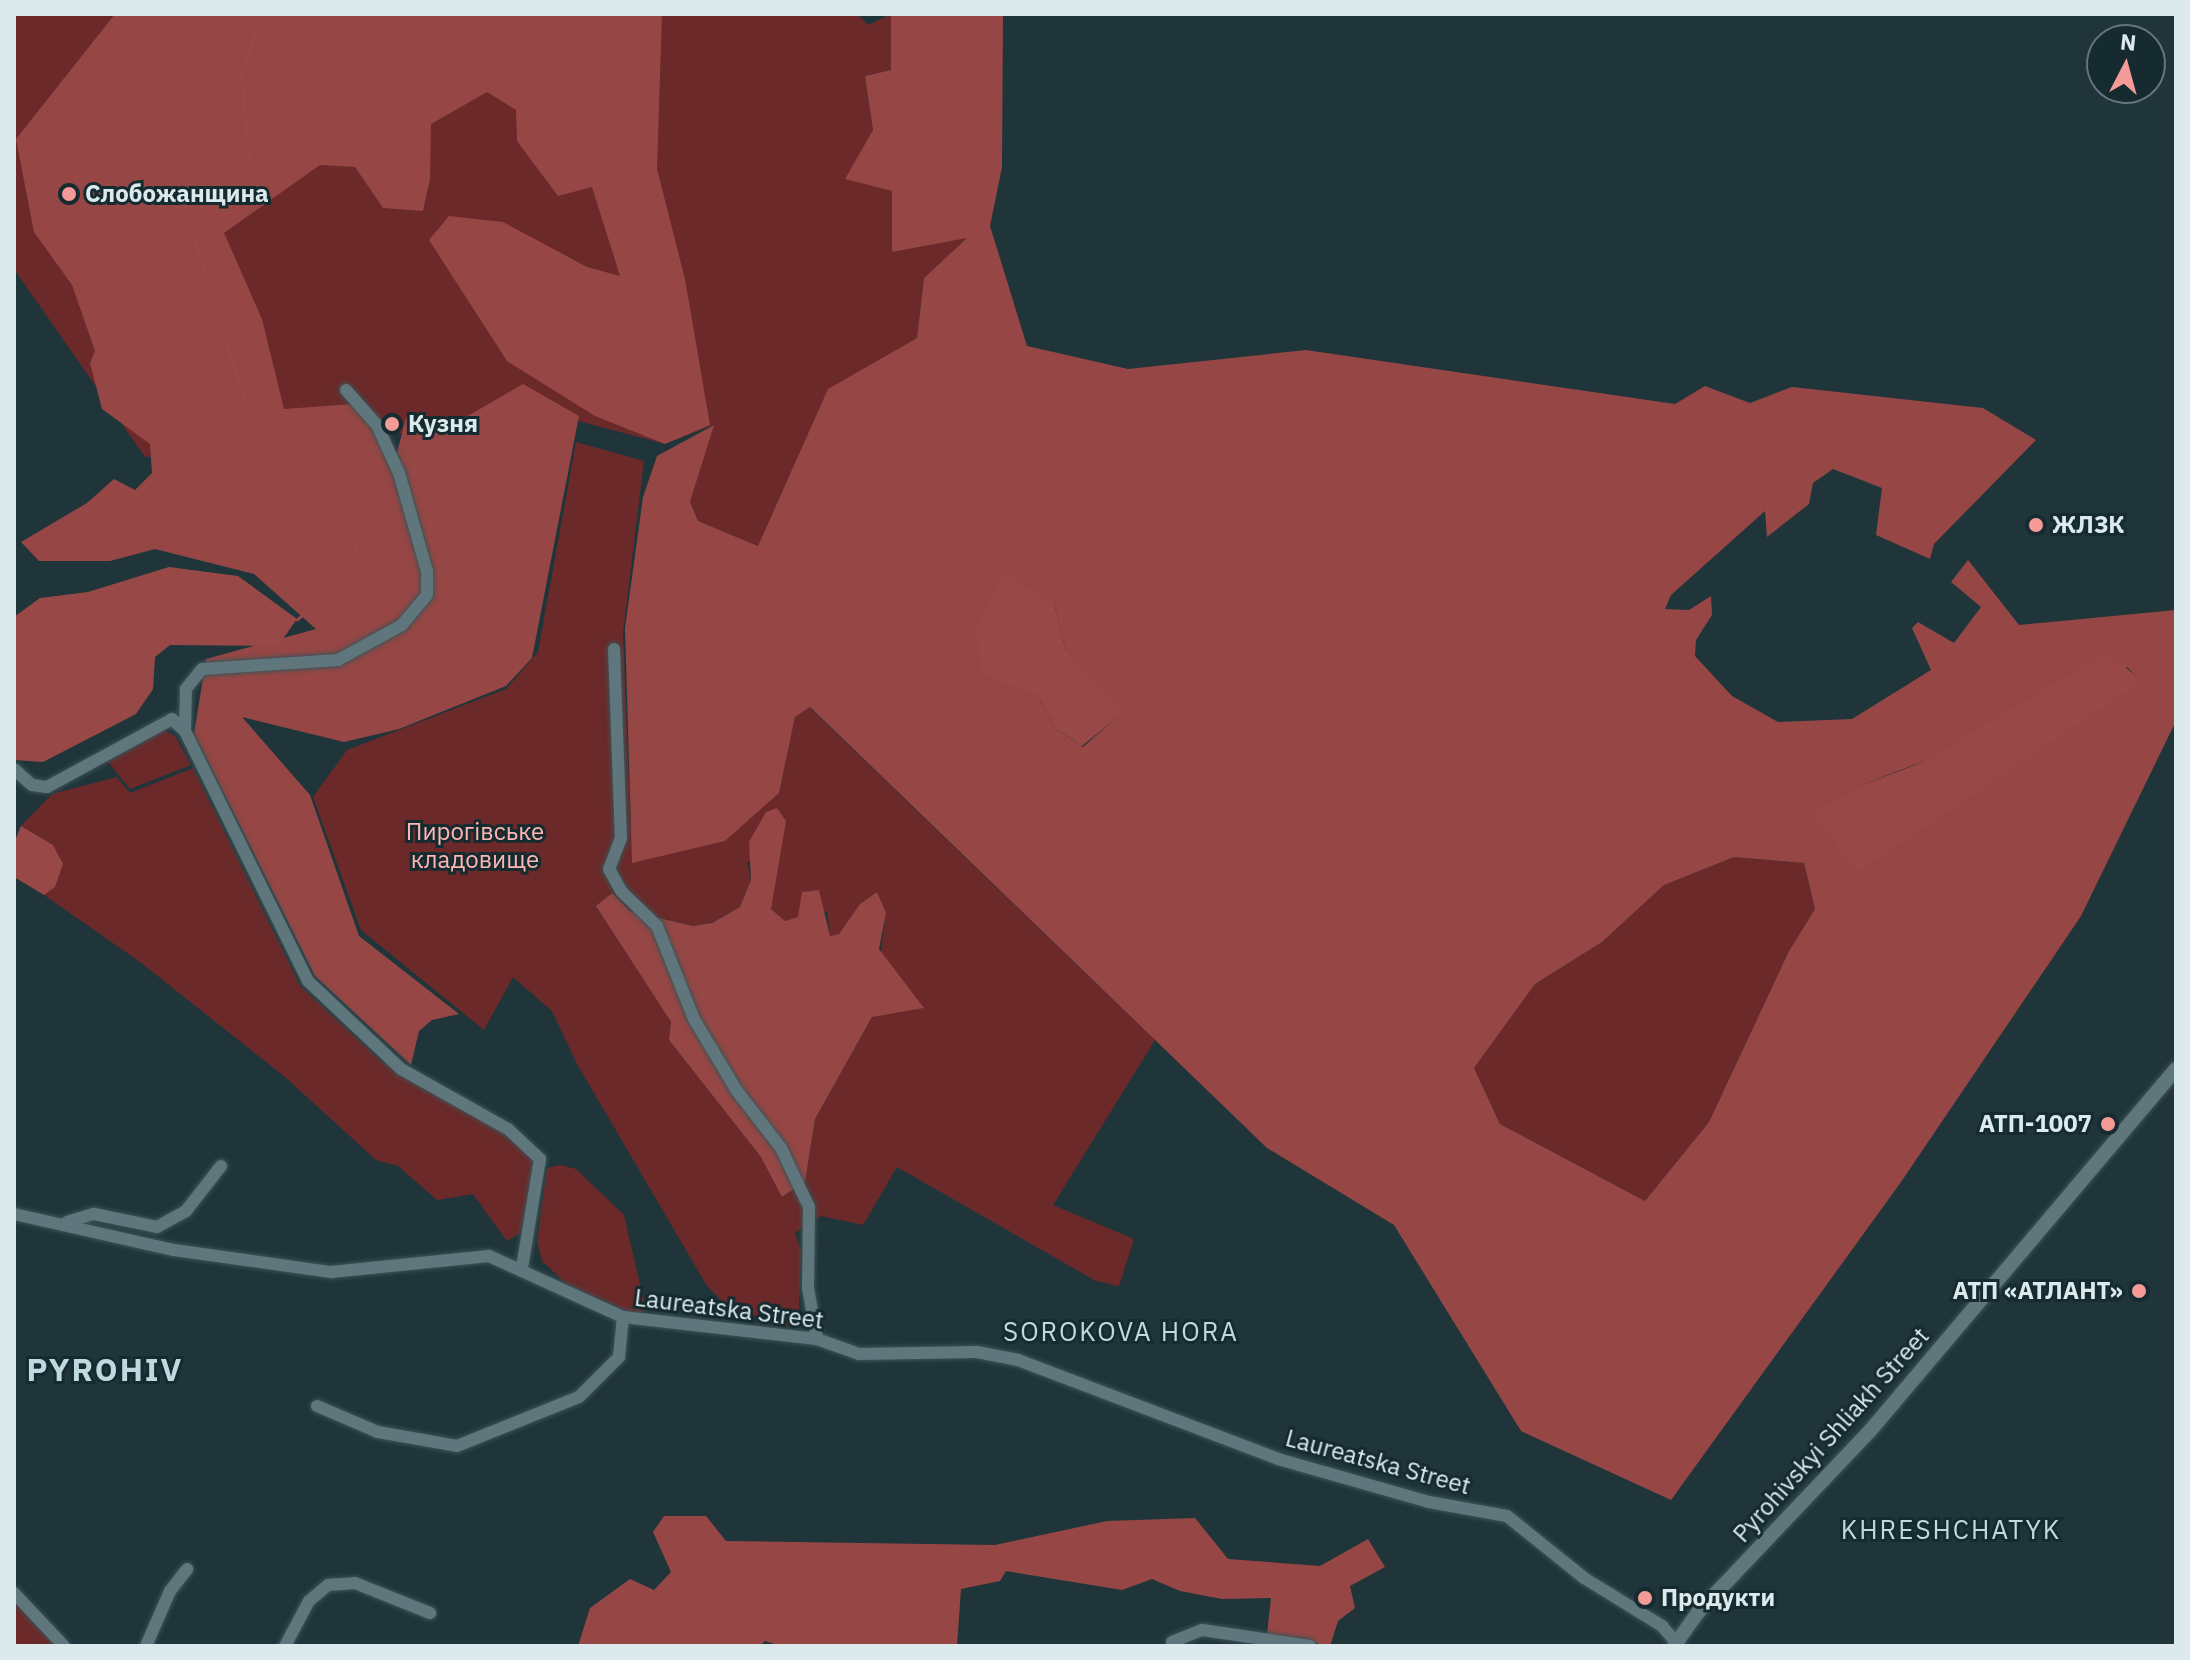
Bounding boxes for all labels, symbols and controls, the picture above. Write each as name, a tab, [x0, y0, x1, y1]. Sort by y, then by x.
north arrow	[2086, 24, 2166, 104]
text: N	[2119, 26, 2138, 57]
place label: Слобожанщина	[85, 180, 269, 208]
marker: Слобожанщина	[60, 185, 78, 203]
place label: Кузня	[408, 410, 478, 438]
marker: Кузня	[383, 415, 401, 433]
place label: ЖЛЗК	[2052, 511, 2125, 539]
marker: ЖЛЗК	[2027, 516, 2045, 534]
park label: Пирогівське кладовище	[406, 818, 544, 874]
place label: АТП-1007	[1979, 1110, 2092, 1138]
marker: АТП-1007	[2099, 1115, 2117, 1133]
place label: АТП «АТЛАНТ»	[1952, 1277, 2123, 1305]
marker: АТП «АТЛАНТ»	[2130, 1282, 2148, 1300]
street label: Laureatska Street	[633, 1283, 825, 1335]
district label: SOROKOVA HORA	[1003, 1316, 1239, 1348]
street label: Pyrohivskyi Shliakh Street	[1727, 1322, 1935, 1548]
district label: PYROHIV	[27, 1350, 183, 1388]
street label: Laureatska Street	[1282, 1423, 1474, 1501]
district label: KHRESHCHATYK	[1841, 1514, 2061, 1546]
place label: Продукти	[1661, 1584, 1775, 1612]
marker: Продукти	[1636, 1589, 1654, 1607]

